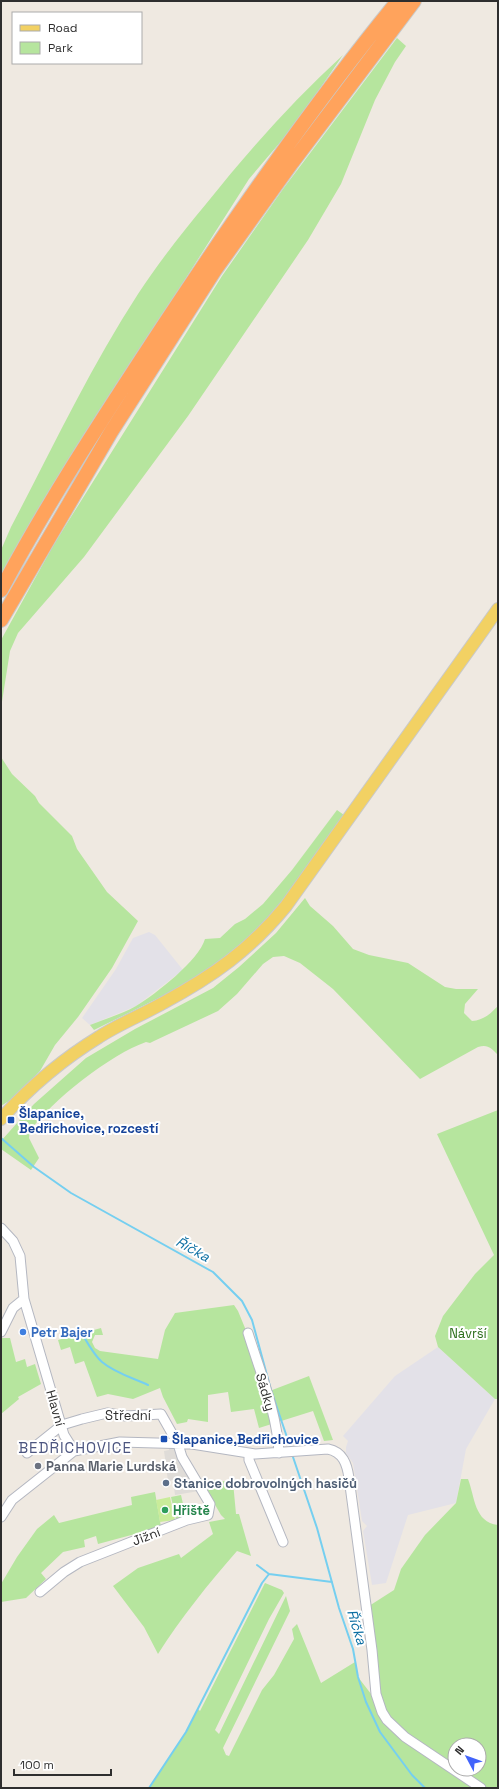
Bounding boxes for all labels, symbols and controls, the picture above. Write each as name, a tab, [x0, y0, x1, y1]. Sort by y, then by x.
legend	[12, 12, 142, 64]
text: Road	[48, 20, 77, 36]
text: Park	[48, 40, 73, 56]
place label: Šlapanice, Bedřichovice, rozcestí	[19, 1105, 159, 1137]
marker: Šlapanice, Bedřichovice, rozcestí	[6, 1115, 16, 1125]
water label: Říčka	[173, 1232, 214, 1266]
place label: Petr Bajer	[31, 1324, 93, 1341]
park label: Návrší	[449, 1325, 488, 1342]
marker: Petr Bajer	[18, 1327, 28, 1337]
street label: Sádky	[252, 1371, 279, 1413]
street label: Hlavní	[42, 1388, 69, 1429]
street label: Střední	[105, 1407, 152, 1424]
place label: Šlapanice,Bedřichovice	[172, 1431, 319, 1448]
marker: Šlapanice,Bedřichovice	[159, 1434, 169, 1444]
district label: BEDŘICHOVICE	[18, 1438, 132, 1457]
place label: Panna Marie Lurdská	[46, 1458, 177, 1475]
marker: Panna Marie Lurdská	[33, 1461, 43, 1471]
place label: Stanice dobrovolných hasičů	[174, 1475, 357, 1492]
marker: Stanice dobrovolných hasičů	[161, 1478, 171, 1488]
place label: Hřiště	[173, 1502, 210, 1519]
marker: Hřiště	[160, 1505, 170, 1515]
street label: Jižní	[130, 1523, 163, 1550]
water label: Říčka	[343, 1607, 371, 1648]
north arrow	[447, 1737, 487, 1777]
text: N	[452, 1743, 467, 1758]
scale bar	[14, 1751, 111, 1777]
text: 100 m	[20, 1757, 54, 1773]

